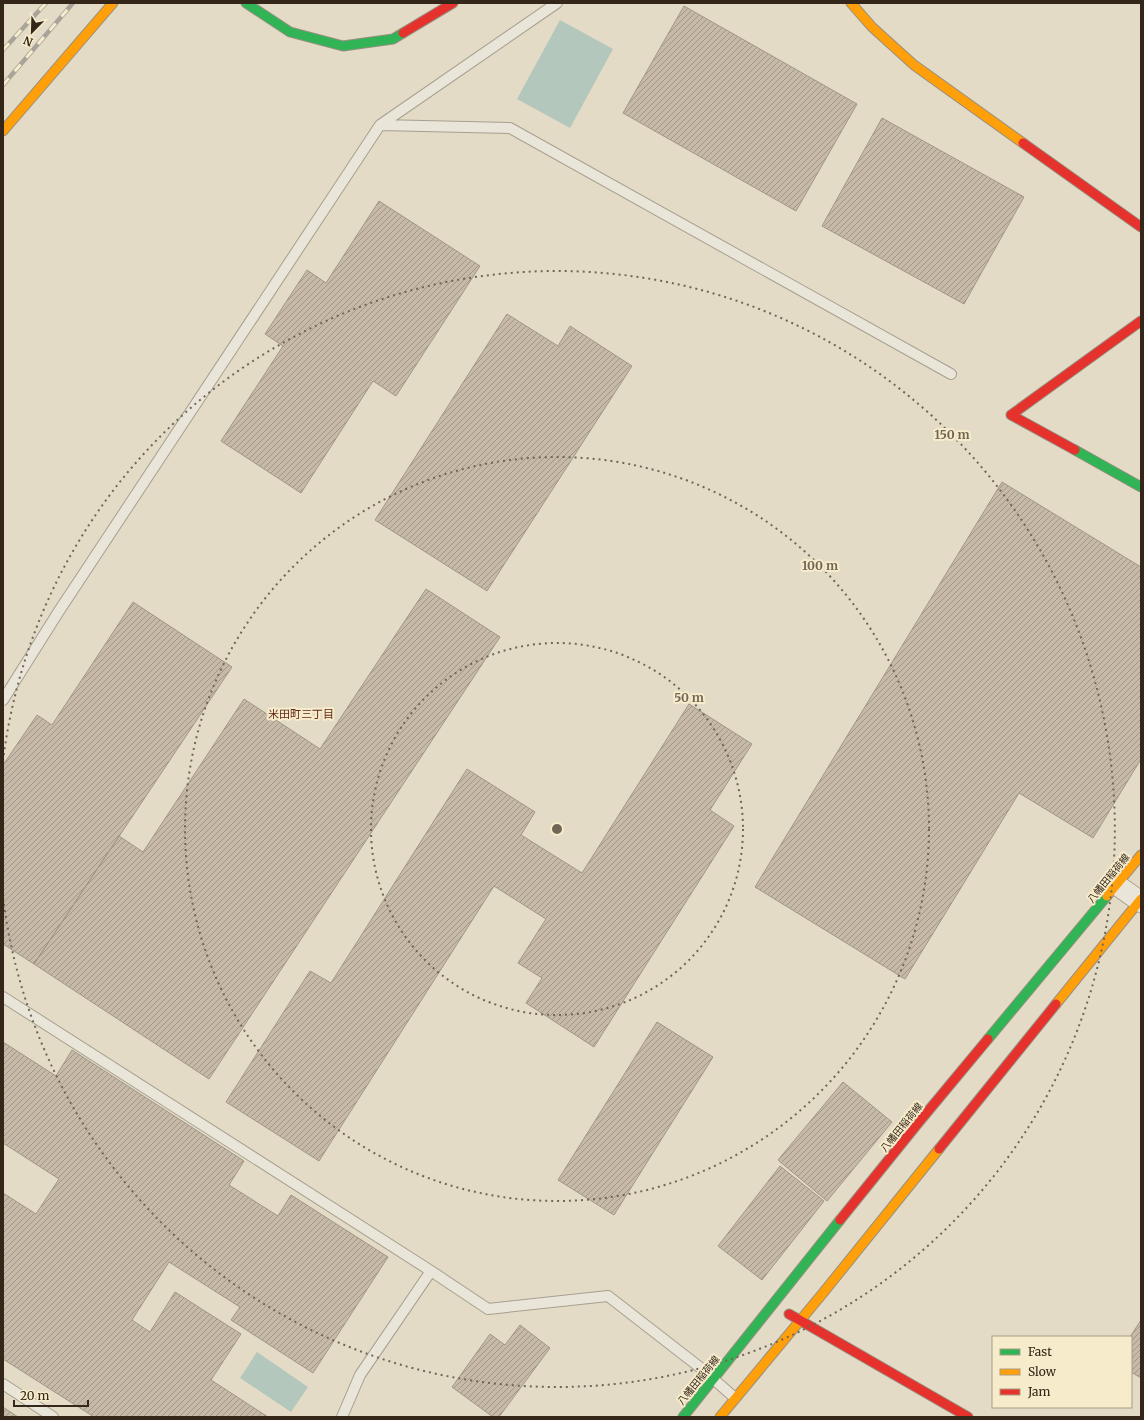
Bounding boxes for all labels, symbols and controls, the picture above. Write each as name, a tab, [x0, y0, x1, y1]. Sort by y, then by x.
north arrow	[12, 12, 52, 52]
text: N	[21, 33, 35, 49]
text: 150 m	[935, 427, 970, 442]
text: 100 m	[802, 558, 838, 573]
text: 50 m	[674, 690, 704, 705]
district label: 米田町三丁目	[268, 707, 334, 721]
centre of rings	[550, 822, 564, 836]
street label: 八幡田稲荷線	[1084, 851, 1132, 906]
street label: 八幡田稲荷線	[877, 1100, 925, 1155]
legend	[992, 1336, 1132, 1408]
text: Fast	[1028, 1344, 1052, 1359]
street label: 八幡田稲荷線	[674, 1353, 722, 1408]
text: Slow	[1028, 1364, 1057, 1379]
scale bar	[14, 1382, 88, 1408]
text: Jam	[1027, 1384, 1051, 1399]
text: 20 m	[20, 1388, 49, 1403]

